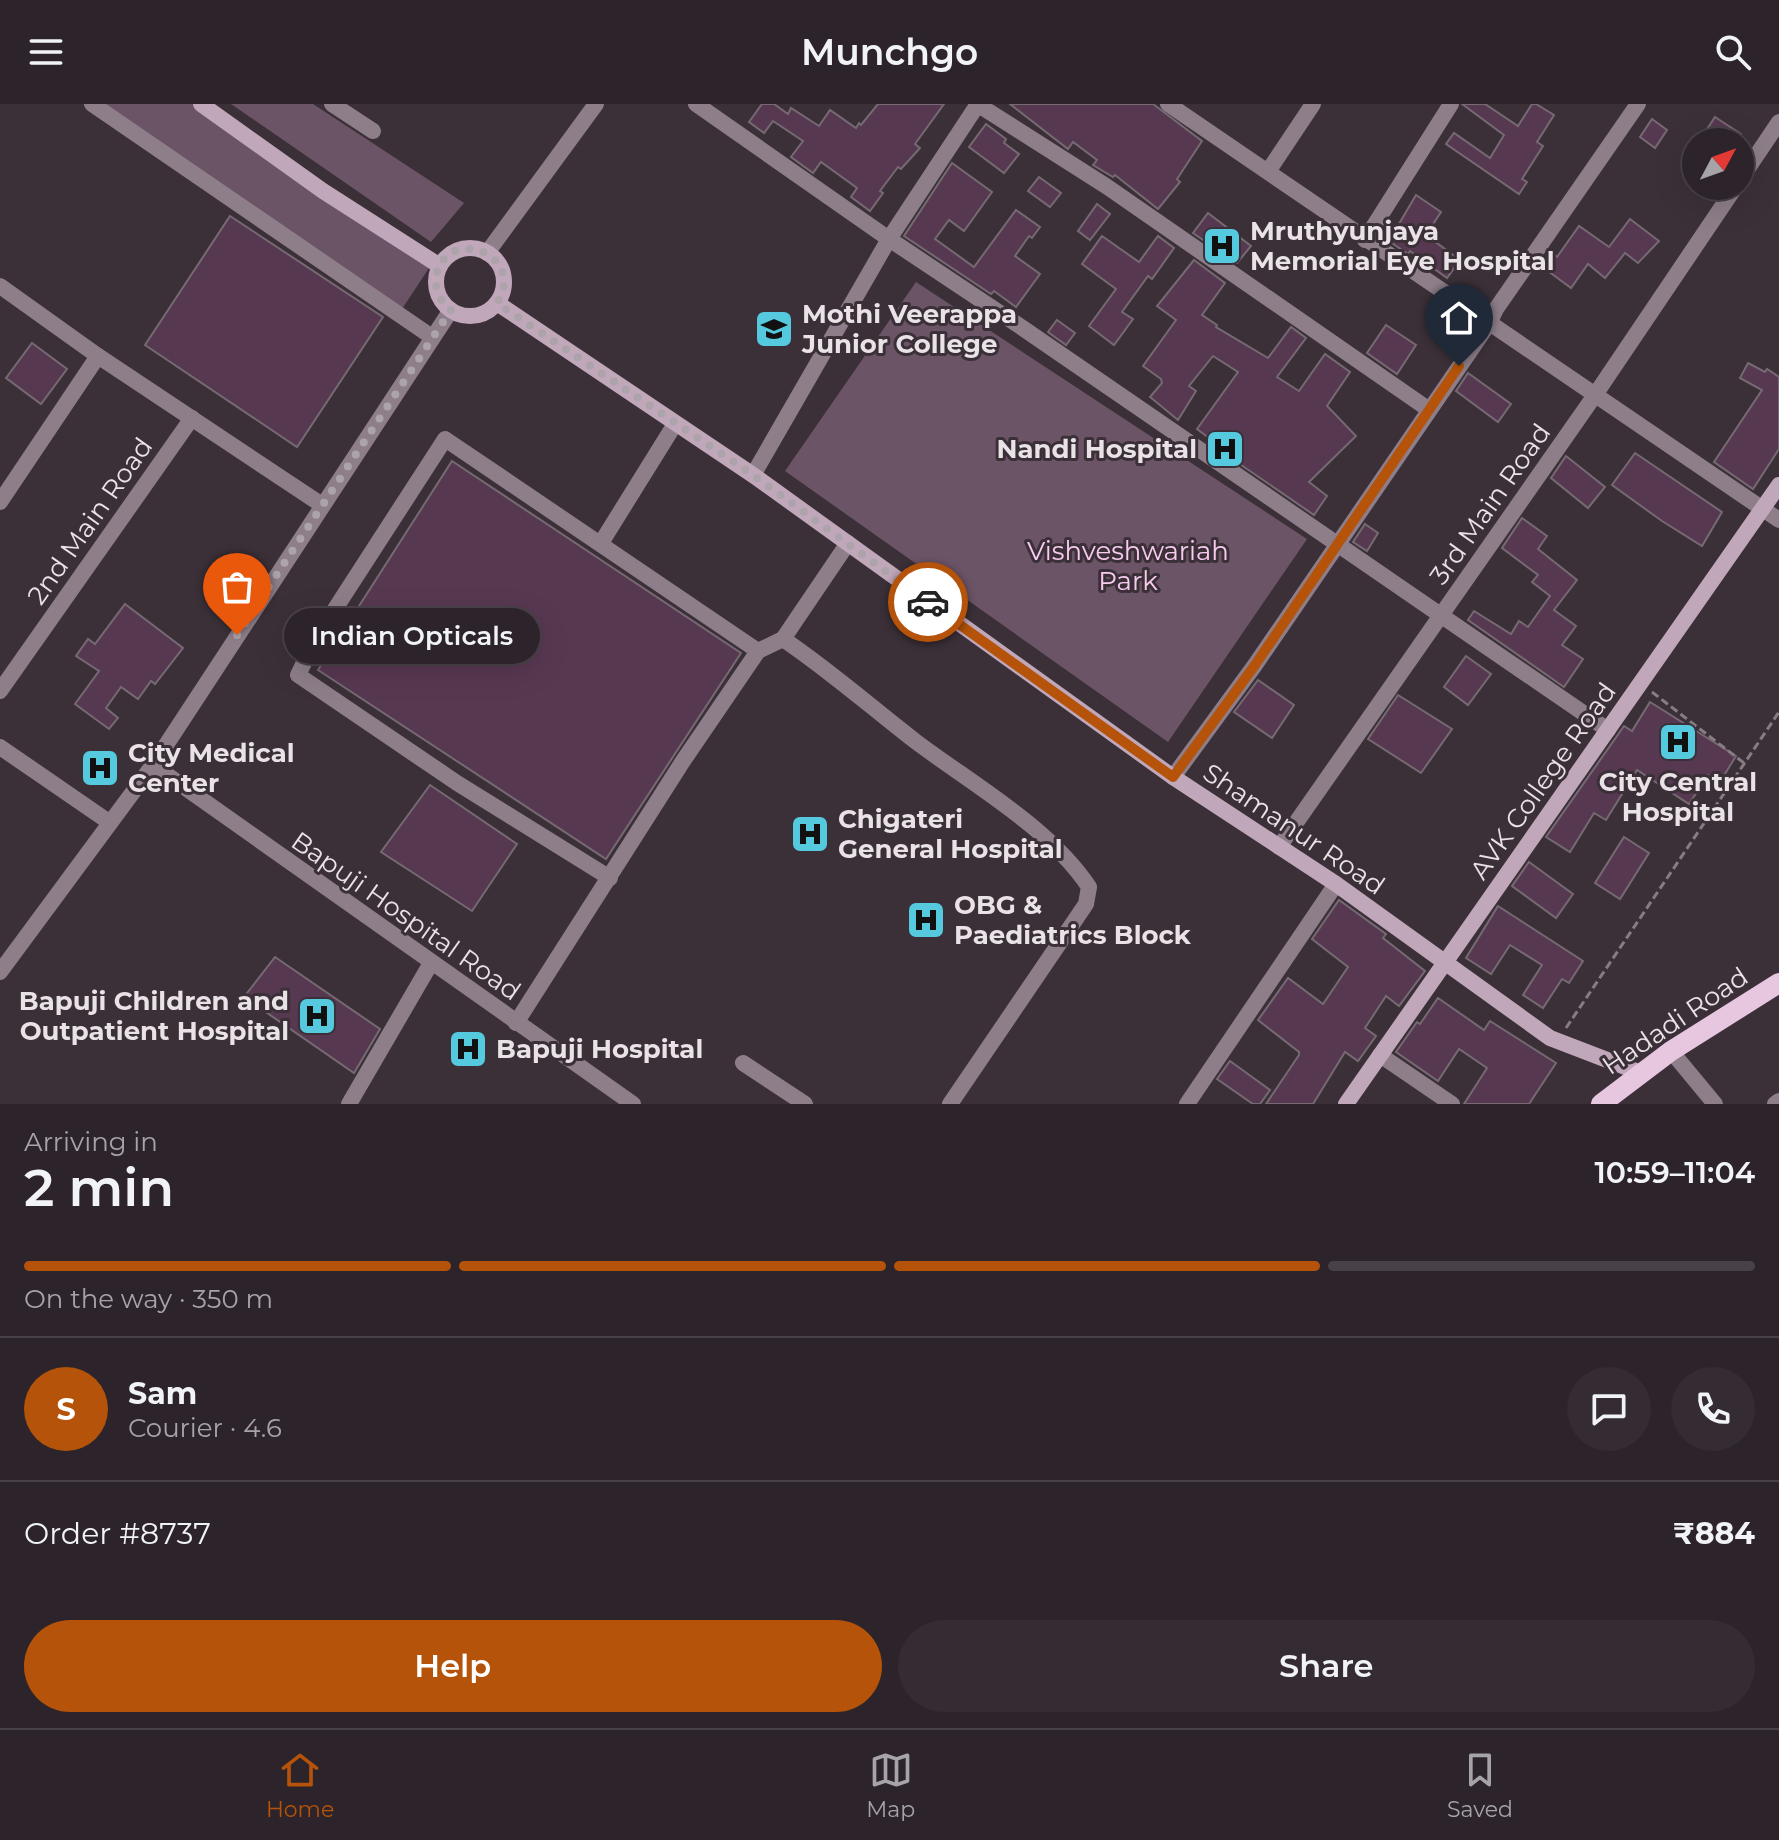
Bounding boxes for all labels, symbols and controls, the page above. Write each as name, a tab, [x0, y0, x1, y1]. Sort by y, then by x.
icon: menu	[24, 30, 68, 74]
text: Munchgo	[801, 30, 978, 74]
icon: search	[1711, 30, 1755, 74]
north arrow	[1682, 128, 1754, 200]
map controls	[1682, 128, 1754, 200]
place label: Mruthyunjaya Memorial Eye Hospital	[1250, 215, 1555, 277]
hospital icon: Mruthyunjaya Memorial Eye Hospital	[1201, 225, 1243, 267]
pin	[1425, 284, 1493, 366]
icon: home	[1437, 296, 1481, 340]
place label: Mothi Veerappa Junior College	[801, 298, 1017, 360]
school or university icon: Mothi Veerappa Junior College	[753, 308, 795, 350]
street label: 3rd Main Road	[1423, 418, 1557, 590]
hospital icon: Nandi Hospital	[1204, 428, 1246, 470]
street label: 2nd Main Road	[21, 431, 159, 611]
place label: Nandi Hospital	[996, 433, 1197, 465]
park label: Vishveshwariah Park	[1027, 535, 1229, 597]
pin	[203, 553, 271, 635]
courier	[888, 562, 968, 642]
icon: bag	[215, 565, 259, 609]
icon: car	[906, 580, 950, 624]
callout: Indian Opticals	[285, 607, 541, 663]
text: Indian Opticals	[311, 620, 513, 652]
street label: AVK College Road	[1463, 676, 1623, 886]
hospital icon: City Central Hospital	[1657, 721, 1699, 763]
place label: City Medical Center	[128, 737, 295, 799]
hospital icon: City Medical Center	[79, 747, 121, 789]
street label: Shamanur Road	[1197, 756, 1391, 902]
place label: City Central Hospital	[1599, 766, 1757, 828]
place label: Chigateri General Hospital	[838, 803, 1063, 865]
hospital icon: Chigateri General Hospital	[789, 813, 831, 855]
street label: Bapuji Hospital Road	[285, 825, 527, 1007]
place label: OBG & Paediatrics Block	[954, 889, 1192, 951]
hospital icon: OBG & Paediatrics Block	[905, 899, 947, 941]
street label: Hadadi Road	[1596, 961, 1754, 1081]
place label: Bapuji Children and Outpatient Hospital	[19, 985, 289, 1047]
hospital icon: Bapuji Children and Outpatient Hospital	[296, 995, 338, 1037]
hospital icon: Bapuji Hospital	[447, 1028, 489, 1070]
place label: Bapuji Hospital	[496, 1033, 703, 1065]
text: Arriving in	[24, 1126, 158, 1158]
text: 10:59–11:04	[1594, 1154, 1755, 1191]
text: 2 min	[24, 1156, 174, 1219]
text: On the way · 350 m	[24, 1283, 273, 1315]
button: chat	[1567, 1367, 1651, 1451]
button: phone	[1671, 1367, 1755, 1451]
text: Sam	[128, 1375, 197, 1412]
text: S	[56, 1391, 76, 1428]
text: Courier · 4.6	[128, 1412, 282, 1444]
text: Order #8737	[24, 1515, 211, 1552]
text: ₹884	[1673, 1515, 1755, 1552]
button: Help	[24, 1620, 882, 1712]
button: Share	[898, 1620, 1755, 1712]
tab: Home	[266, 1748, 334, 1823]
tab: Map	[866, 1748, 915, 1823]
tab: Saved	[1447, 1748, 1513, 1823]

